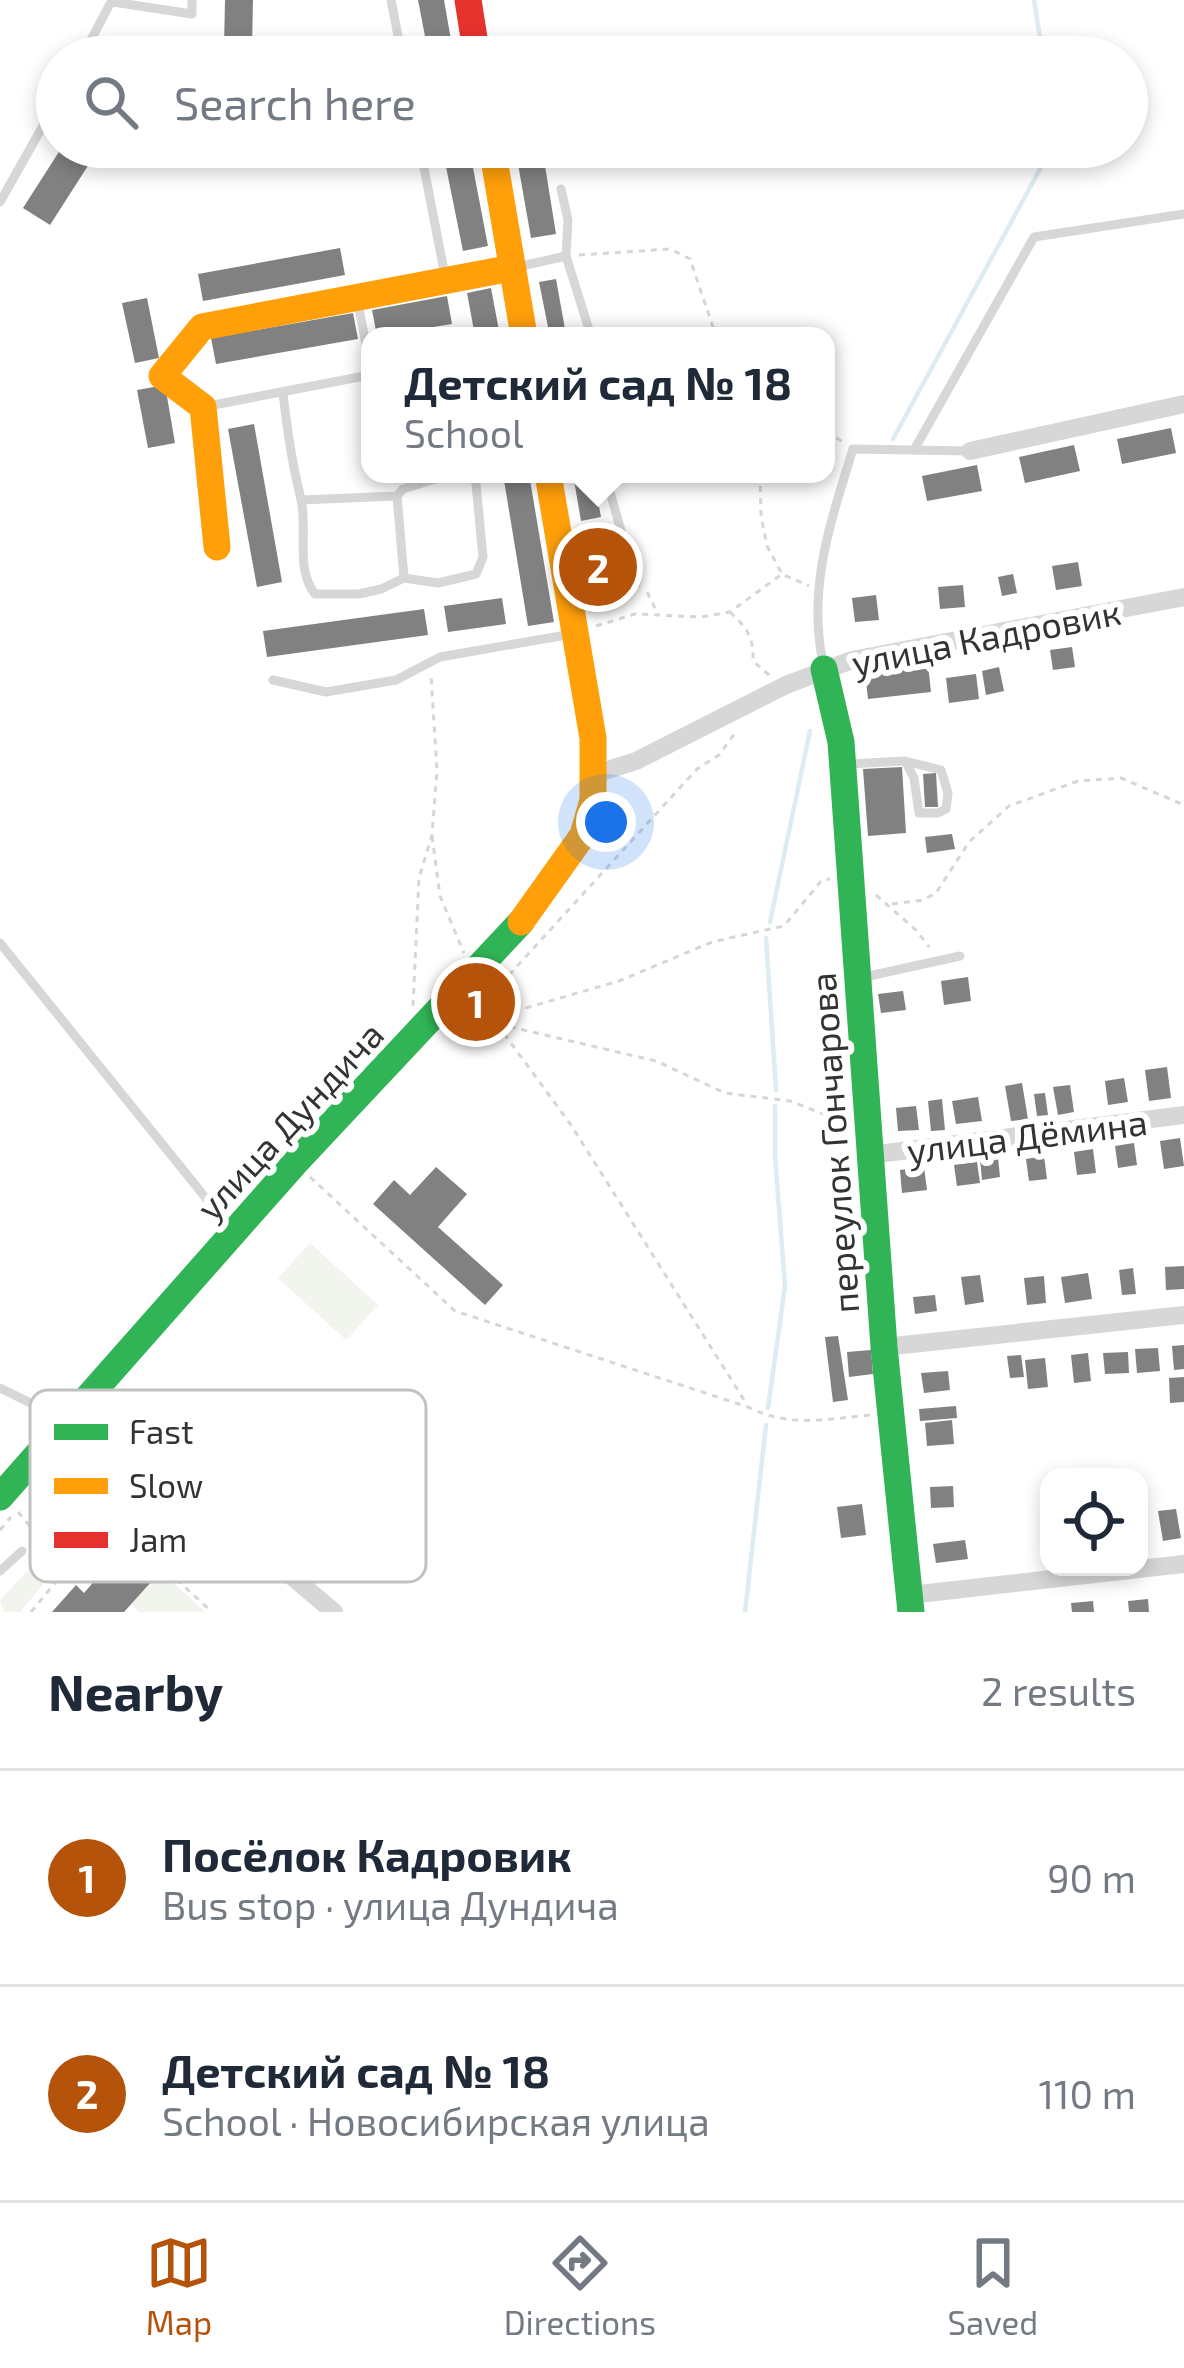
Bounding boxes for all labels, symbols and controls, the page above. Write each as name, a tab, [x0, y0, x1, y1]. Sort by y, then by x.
search box	[36, 36, 1148, 168]
icon: search	[78, 69, 144, 135]
text: Search here	[174, 75, 416, 129]
popup	[361, 327, 835, 483]
text: Детский сад № 18	[404, 355, 792, 409]
text: School	[404, 409, 524, 456]
pin: 2	[559, 522, 637, 612]
street label: улица Кадровик	[848, 589, 1124, 684]
your location	[576, 792, 636, 852]
pin: 1	[437, 957, 515, 1047]
street label: переулок Гончарова	[800, 971, 867, 1315]
street label: улица Дундича	[186, 1012, 392, 1228]
street label: улица Дёмина	[904, 1099, 1150, 1172]
legend	[30, 1390, 426, 1582]
text: Fast	[129, 1411, 193, 1451]
text: Slow	[129, 1465, 203, 1505]
map controls	[1040, 1468, 1148, 1576]
button: locate	[1040, 1468, 1148, 1576]
text: Jam	[129, 1519, 187, 1559]
text: Nearby	[48, 1660, 223, 1721]
text: 2 results	[981, 1667, 1136, 1714]
text: Посёлок Кадровик	[162, 1827, 572, 1881]
text: 1	[79, 1854, 95, 1901]
text: 90 m	[1047, 1854, 1136, 1901]
text: Bus stop · улица Дундича	[162, 1881, 619, 1928]
text: Детский сад № 18	[162, 2043, 550, 2097]
text: 2	[76, 2070, 98, 2117]
text: 110 m	[1039, 2070, 1136, 2117]
text: School · Новосибирская улица	[162, 2097, 710, 2144]
tab: Map	[146, 2230, 212, 2342]
tab: Directions	[504, 2230, 656, 2342]
tab: Saved	[948, 2230, 1038, 2342]

